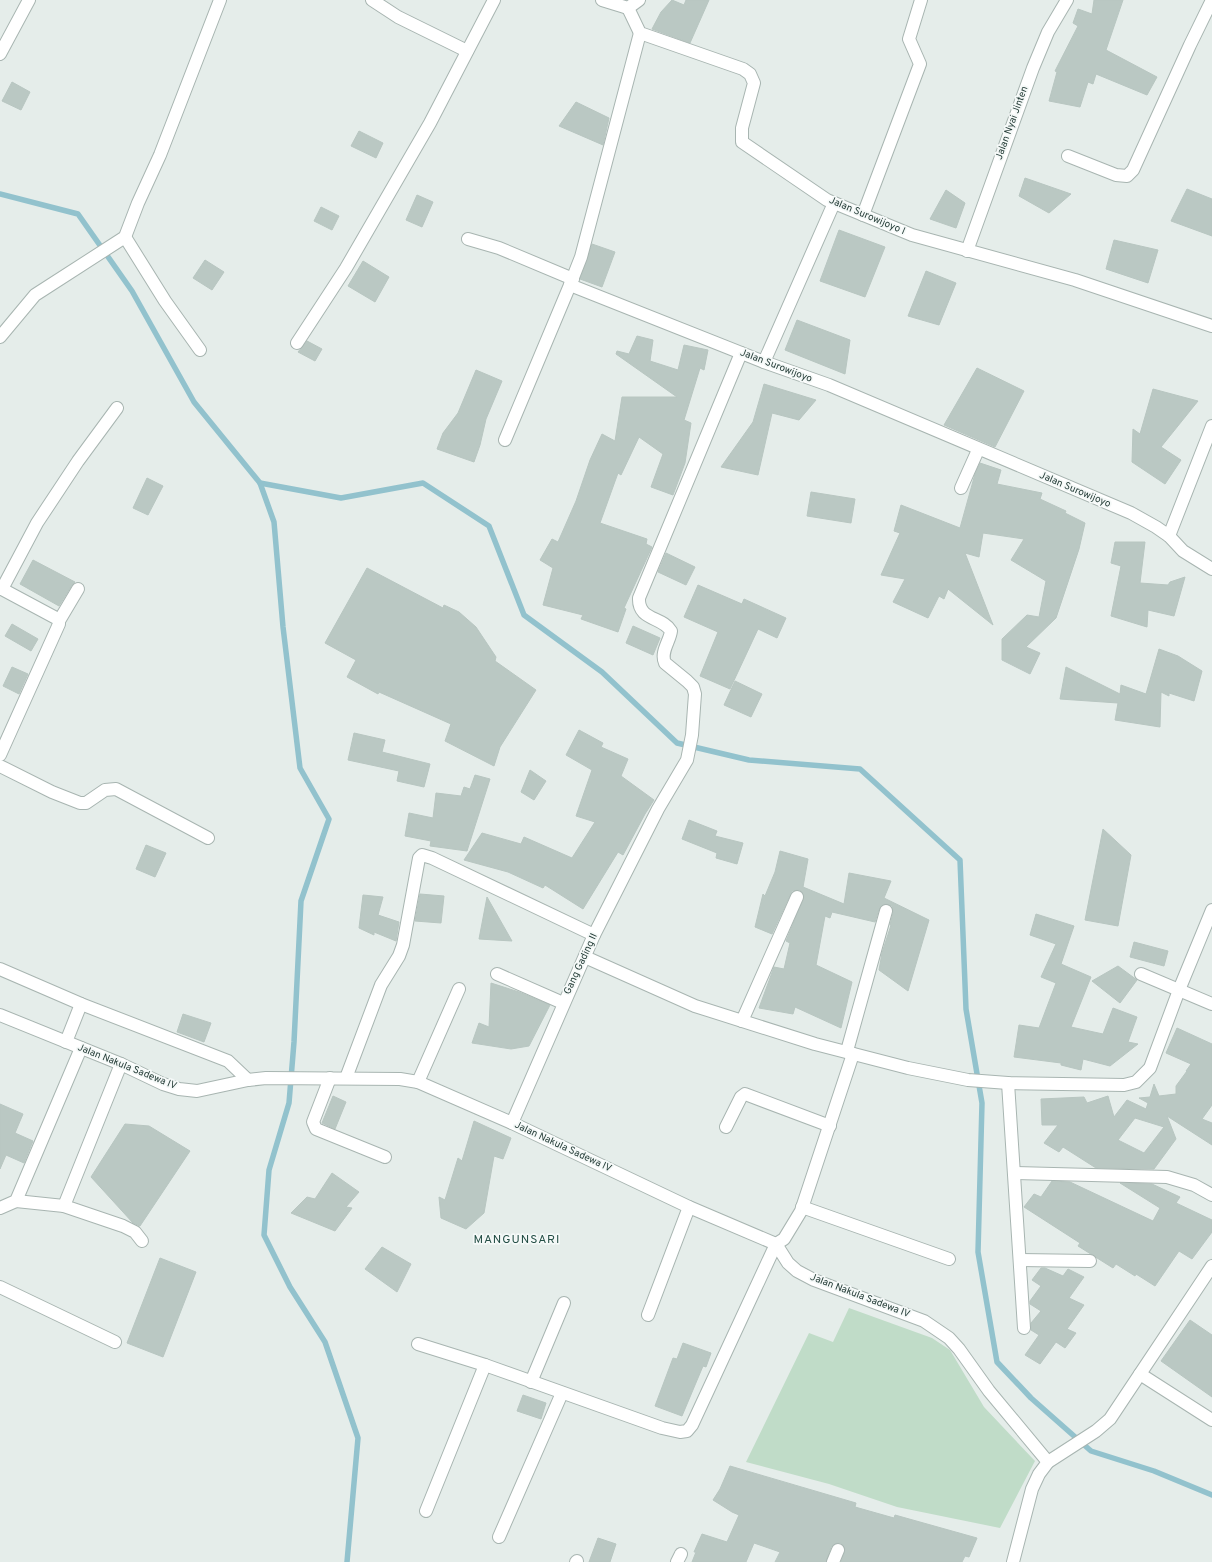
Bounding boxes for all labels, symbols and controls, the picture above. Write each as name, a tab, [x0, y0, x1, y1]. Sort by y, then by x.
street label: Jalan Nyai Jinten	[993, 84, 1031, 162]
street label: Jalan Surowijoyo I	[827, 194, 907, 238]
street label: Jalan Surowijoyo	[738, 346, 814, 386]
street label: Jalan Surowijoyo	[1037, 469, 1113, 511]
street label: Gang Gading II	[561, 931, 601, 997]
street label: Jalan Nakula Sadewa IV	[75, 1041, 179, 1093]
street label: Jalan Nakula Sadewa IV	[512, 1119, 614, 1176]
district label: MANGUNSARI	[474, 1232, 560, 1248]
street label: Jalan Nakula Sadewa IV	[808, 1271, 912, 1321]

